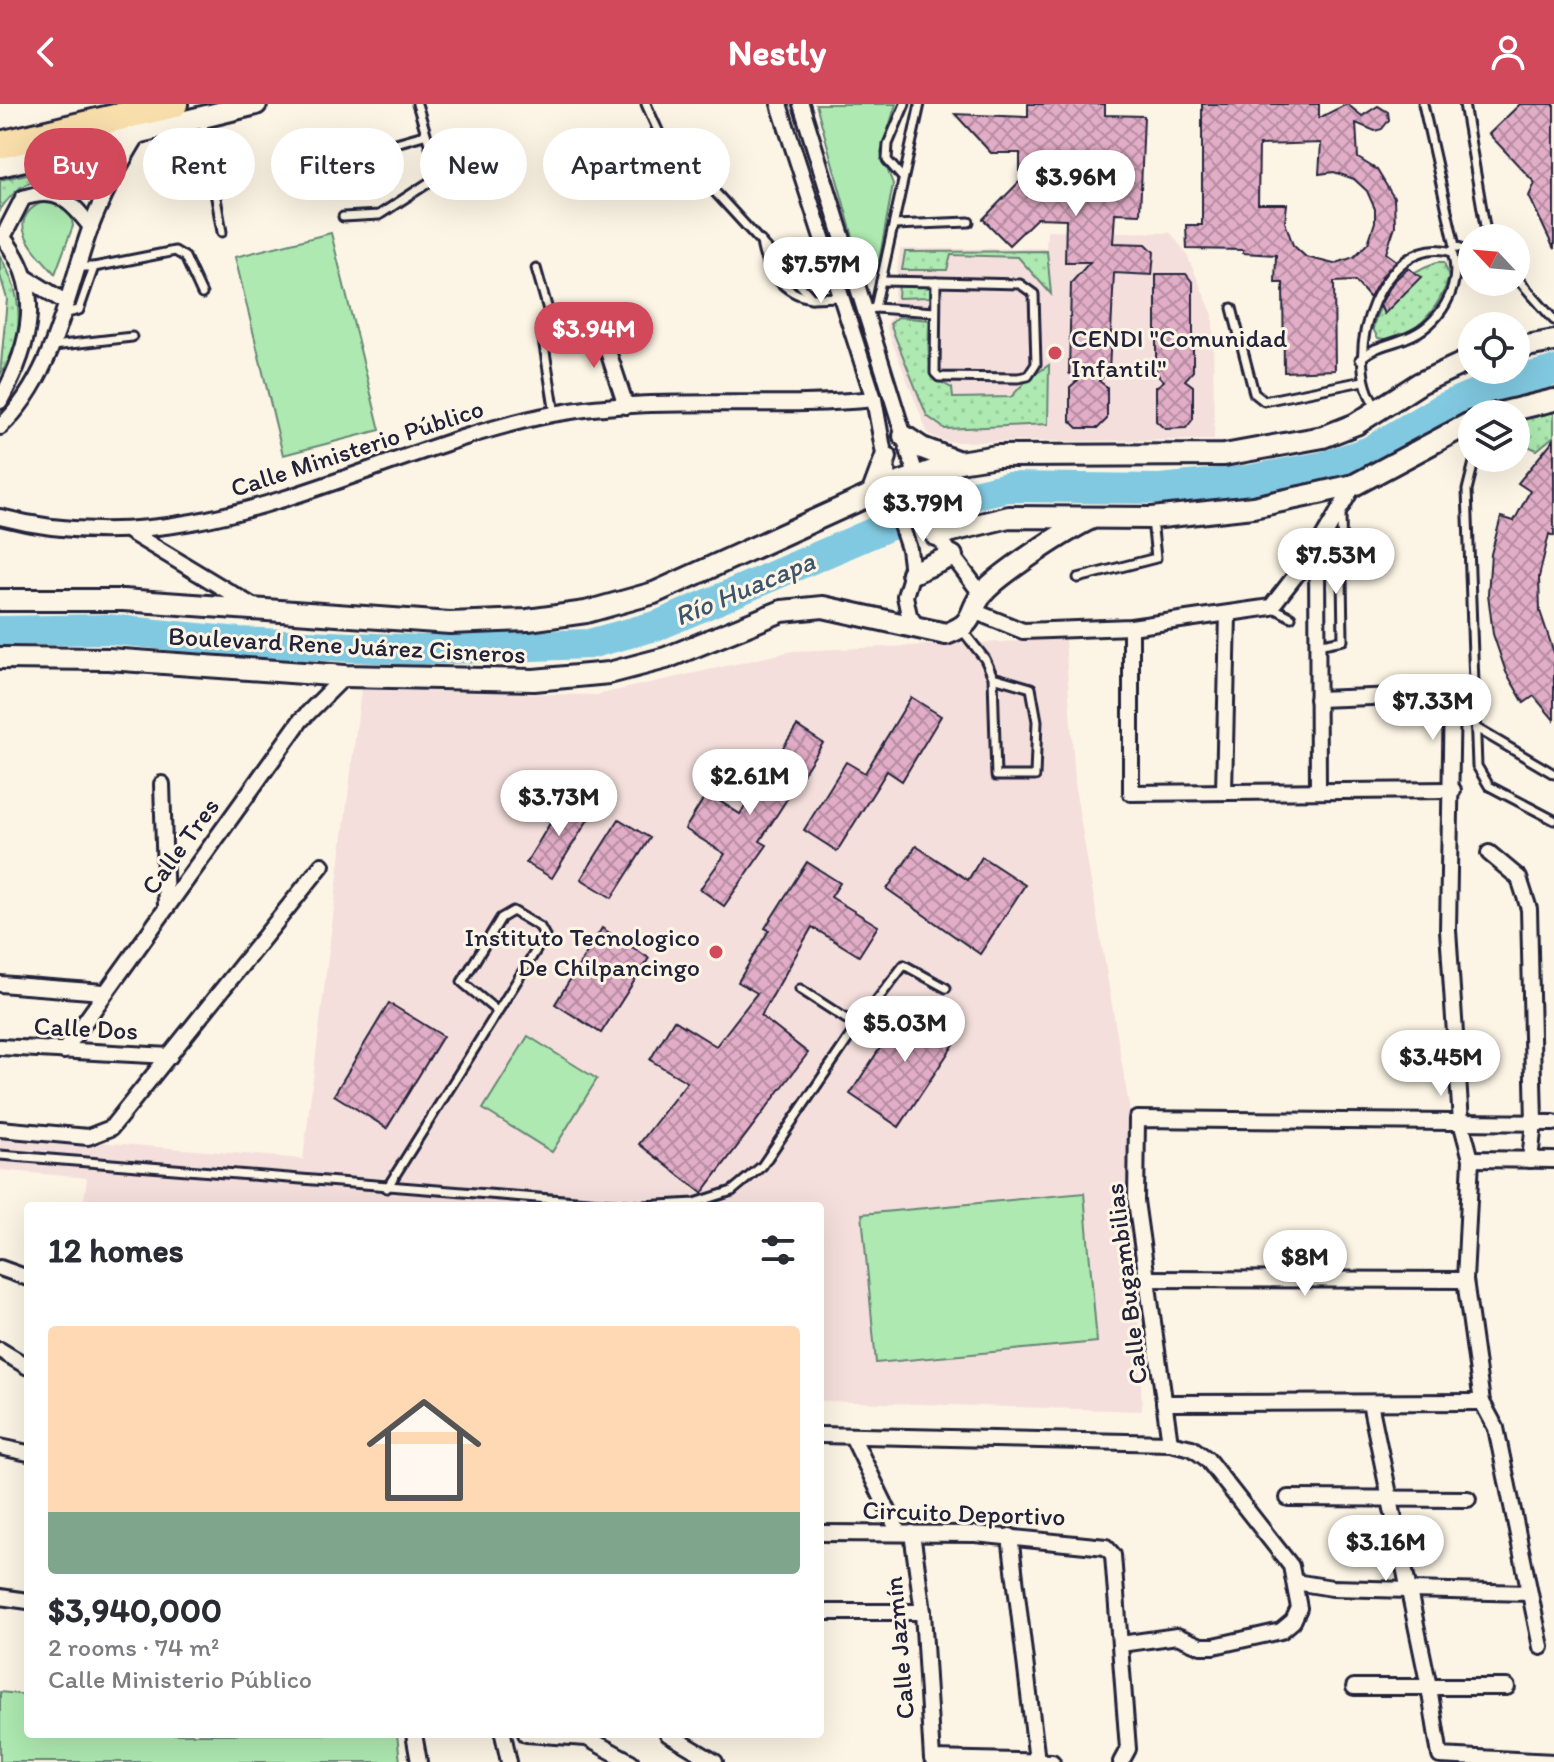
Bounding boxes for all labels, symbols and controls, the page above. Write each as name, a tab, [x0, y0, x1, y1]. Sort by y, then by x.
icon: back	[24, 30, 68, 74]
icon: person	[1486, 30, 1530, 74]
text: Nestly	[728, 31, 826, 74]
chip: Buy	[24, 128, 127, 200]
chip: Rent	[143, 128, 255, 200]
chip: Filters	[271, 128, 404, 200]
chip: New	[420, 128, 527, 200]
chip: Apartment	[543, 128, 730, 200]
pin: $3.96M	[1011, 150, 1141, 218]
text: $3.96M	[1035, 160, 1117, 192]
north arrow	[1458, 224, 1530, 296]
map controls	[1458, 224, 1530, 472]
pin: $7.57M	[756, 237, 886, 305]
text: $7.57M	[781, 247, 861, 279]
pin: $3.94M	[529, 302, 659, 370]
text: $3.94M	[552, 312, 636, 344]
button: locate	[1458, 312, 1530, 384]
place label: CENDI "Comunidad Infantil"	[1071, 322, 1288, 384]
marker: CENDI "Comunidad Infantil"	[1046, 344, 1064, 362]
street label: Calle Ministerio Público	[226, 392, 488, 504]
button: layers	[1458, 400, 1530, 472]
pin: $3.79M	[858, 476, 988, 544]
text: $3.79M	[883, 486, 963, 518]
pin: $7.53M	[1271, 528, 1401, 596]
text: $7.53M	[1296, 538, 1376, 570]
water label: Río Huacapa	[669, 543, 820, 633]
street label: Boulevard Rene Juárez Cisneros	[167, 620, 527, 670]
pin: $7.33M	[1368, 674, 1498, 742]
text: $7.33M	[1392, 684, 1474, 716]
pin: $2.61M	[685, 749, 815, 817]
text: $2.61M	[710, 759, 790, 791]
pin: $3.73M	[494, 770, 624, 838]
text: $3.73M	[518, 780, 600, 812]
street label: Calle Tres	[134, 791, 226, 901]
place label: Instituto Tecnologico De Chilpancingo	[464, 921, 700, 983]
marker: Instituto Tecnologico De Chilpancingo	[707, 943, 725, 961]
pin: $5.03M	[840, 996, 970, 1064]
text: $5.03M	[863, 1006, 947, 1038]
street label: Calle Dos	[33, 1009, 139, 1047]
pin: $3.45M	[1376, 1030, 1506, 1098]
text: $3.45M	[1399, 1040, 1483, 1072]
street label: Calle Bugambilias	[1098, 1182, 1154, 1386]
icon: filters	[756, 1228, 800, 1272]
text: 12 homes	[48, 1230, 184, 1271]
pin: $8M	[1266, 1230, 1344, 1298]
text: $8M	[1281, 1240, 1329, 1272]
icon: home	[352, 1378, 496, 1522]
street label: Circuito Deportivo	[862, 1493, 1066, 1533]
pin: $3.16M	[1321, 1515, 1451, 1583]
text: $3.16M	[1346, 1525, 1426, 1557]
street label: Calle Jazmín	[877, 1575, 921, 1721]
text: $3,940,000	[48, 1590, 222, 1631]
text: 2 rooms · 74 m²	[48, 1631, 219, 1663]
text: Calle Ministerio Público	[48, 1663, 312, 1695]

